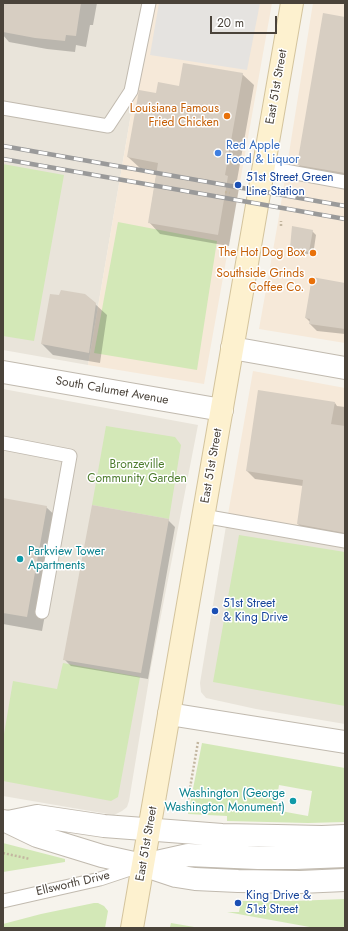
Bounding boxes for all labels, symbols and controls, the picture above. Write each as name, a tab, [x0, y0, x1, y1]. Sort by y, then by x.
scale bar	[212, 8, 279, 34]
text: 20 m	[217, 14, 244, 32]
street label: East 51st Street	[263, 48, 291, 126]
place label: Louisiana Famous Fried Chicken	[130, 102, 219, 130]
marker: Louisiana Famous Fried Chicken	[222, 111, 232, 121]
place label: Red Apple Food & Liquor	[226, 139, 299, 167]
marker: Red Apple Food & Liquor	[213, 148, 223, 158]
place label: 51st Street Green Line Station	[246, 171, 334, 199]
marker: 51st Street Green Line Station	[233, 180, 243, 190]
place label: The Hot Dog Box	[218, 246, 305, 260]
marker: The Hot Dog Box	[308, 248, 318, 258]
place label: Southside Grinds Coffee Co.	[216, 267, 304, 295]
marker: Southside Grinds Coffee Co.	[307, 276, 317, 286]
street label: South Calumet Avenue	[54, 374, 170, 408]
street label: East 51st Street	[198, 427, 226, 505]
park label: Bronzeville Community Garden	[87, 458, 187, 486]
place label: Parkview Tower Apartments	[28, 545, 105, 573]
marker: Parkview Tower Apartments	[15, 554, 25, 564]
place label: 51st Street & King Drive	[223, 597, 288, 625]
marker: 51st Street & King Drive	[210, 606, 220, 616]
place label: Washington (George Washington Monument)	[165, 787, 285, 815]
marker: Washington (George Washington Monument)	[288, 796, 298, 806]
street label: East 51st Street	[133, 805, 161, 883]
street label: Ellsworth Drive	[35, 869, 111, 899]
place label: King Drive & 51st Street	[246, 889, 311, 917]
marker: King Drive & 51st Street	[233, 898, 243, 908]

